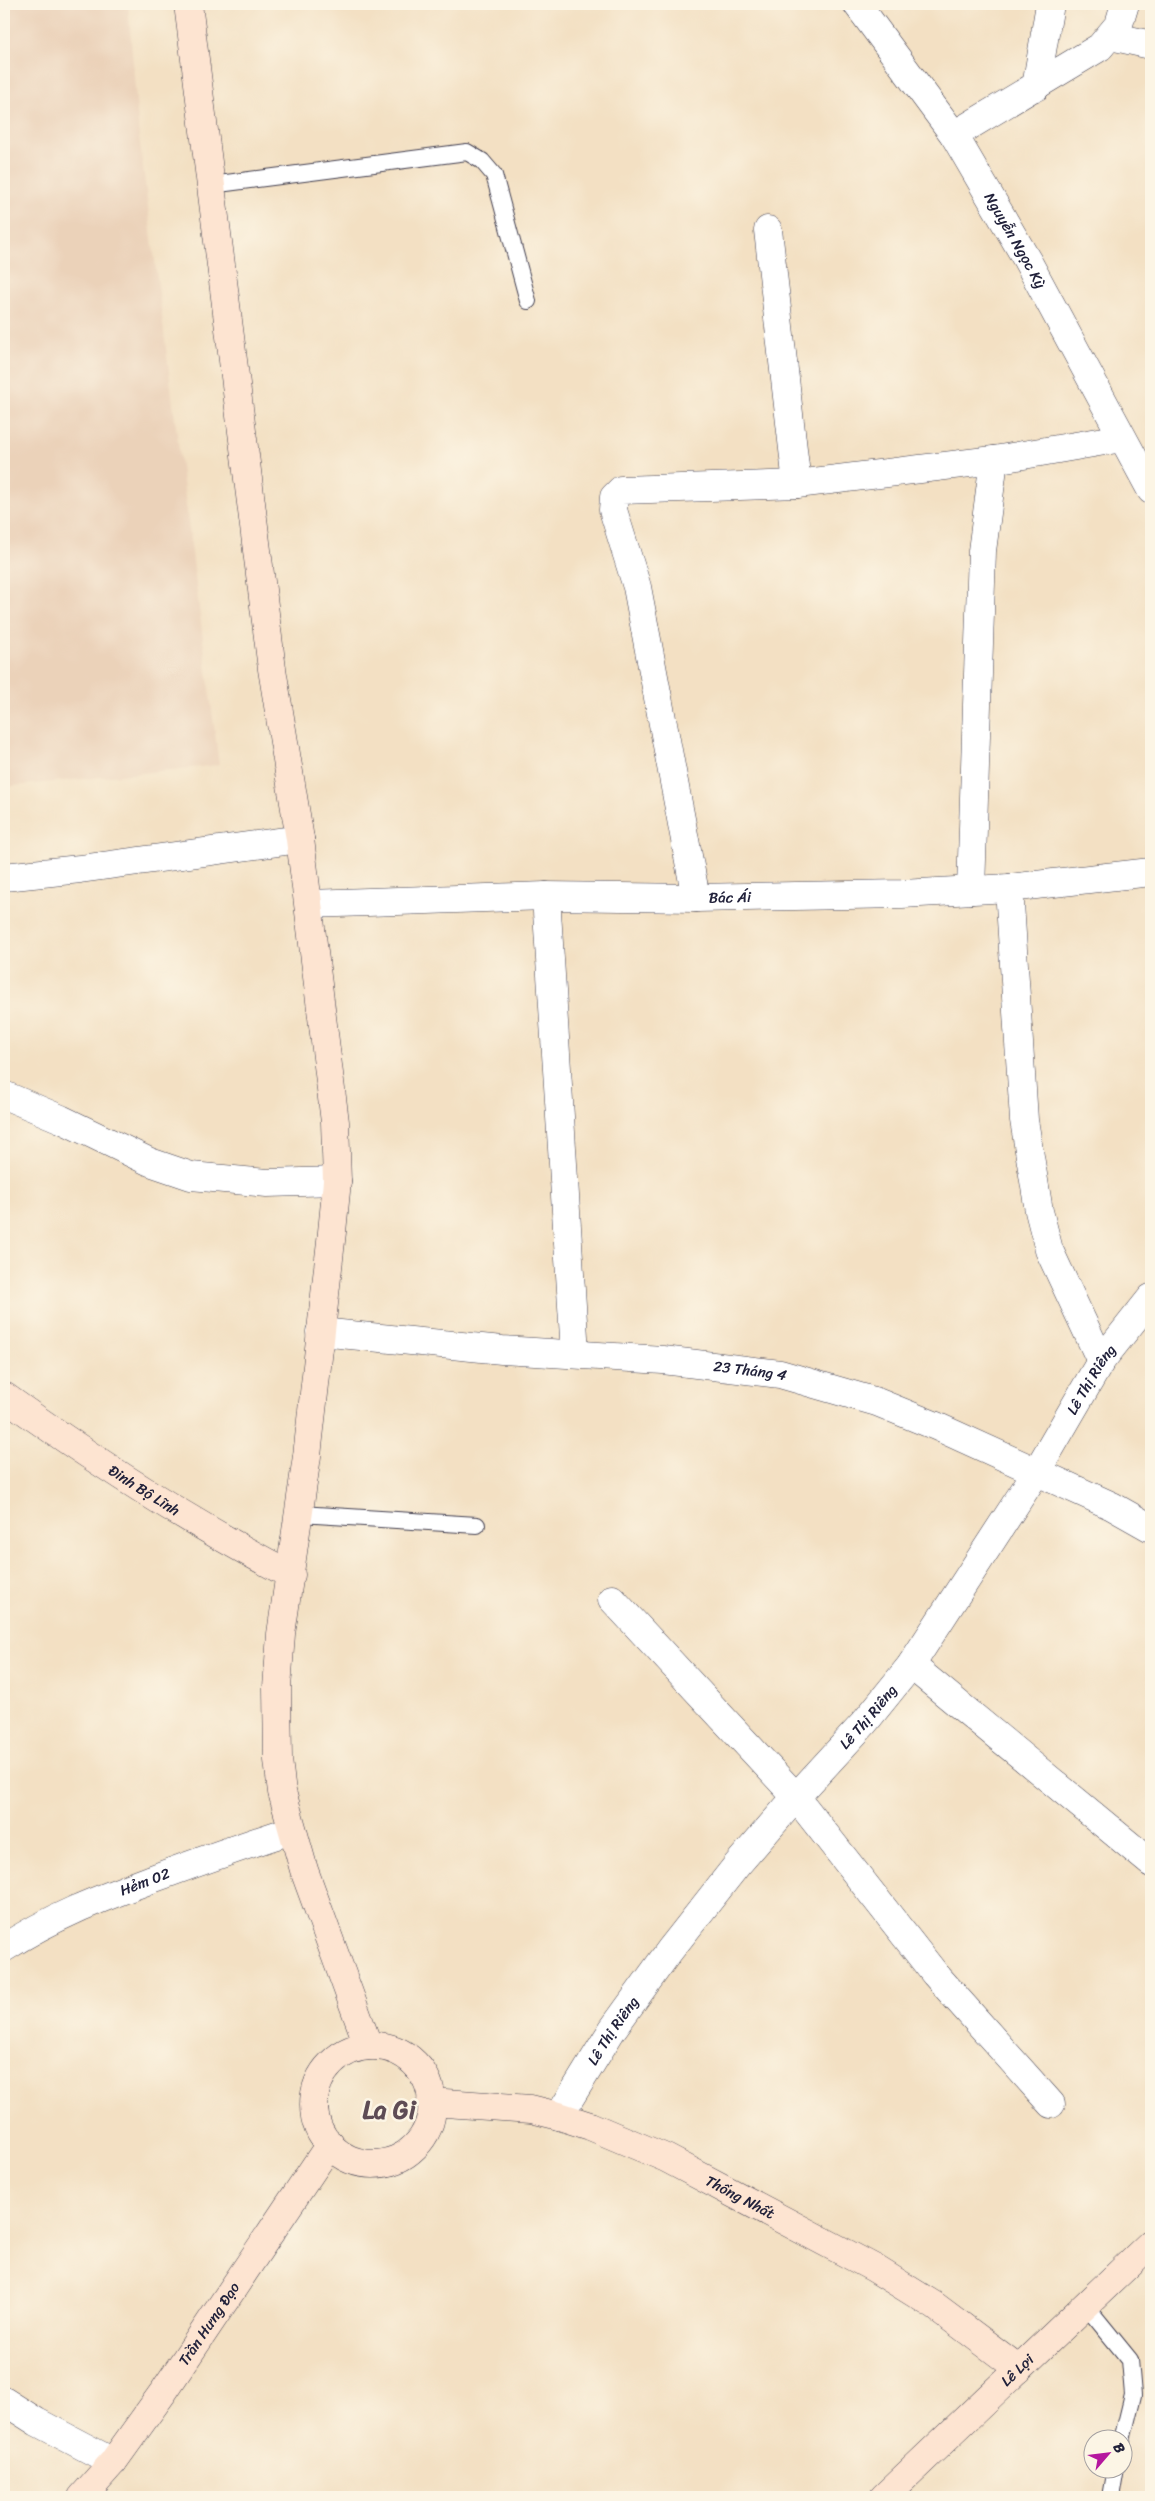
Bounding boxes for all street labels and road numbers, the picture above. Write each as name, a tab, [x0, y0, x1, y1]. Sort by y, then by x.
street label: Nguyễn Ngọc Kỳ	[977, 187, 1053, 294]
street label: Bác Ái	[708, 884, 752, 911]
street label: Lê Thị Riêng	[1059, 1338, 1123, 1420]
street label: 23 Tháng 4	[712, 1353, 790, 1388]
street label: Đinh Bộ Lĩnh	[103, 1458, 185, 1523]
street label: Lê Thị Riêng	[833, 1678, 904, 1755]
street label: Hẻm 02	[116, 1860, 174, 1903]
street label: Lê Thị Riêng	[580, 1990, 646, 2070]
street label: Thống Nhất	[701, 2168, 780, 2227]
street label: Trần Hưng Đạo	[171, 2276, 247, 2371]
street label: Lê Lợi	[994, 2347, 1041, 2393]

